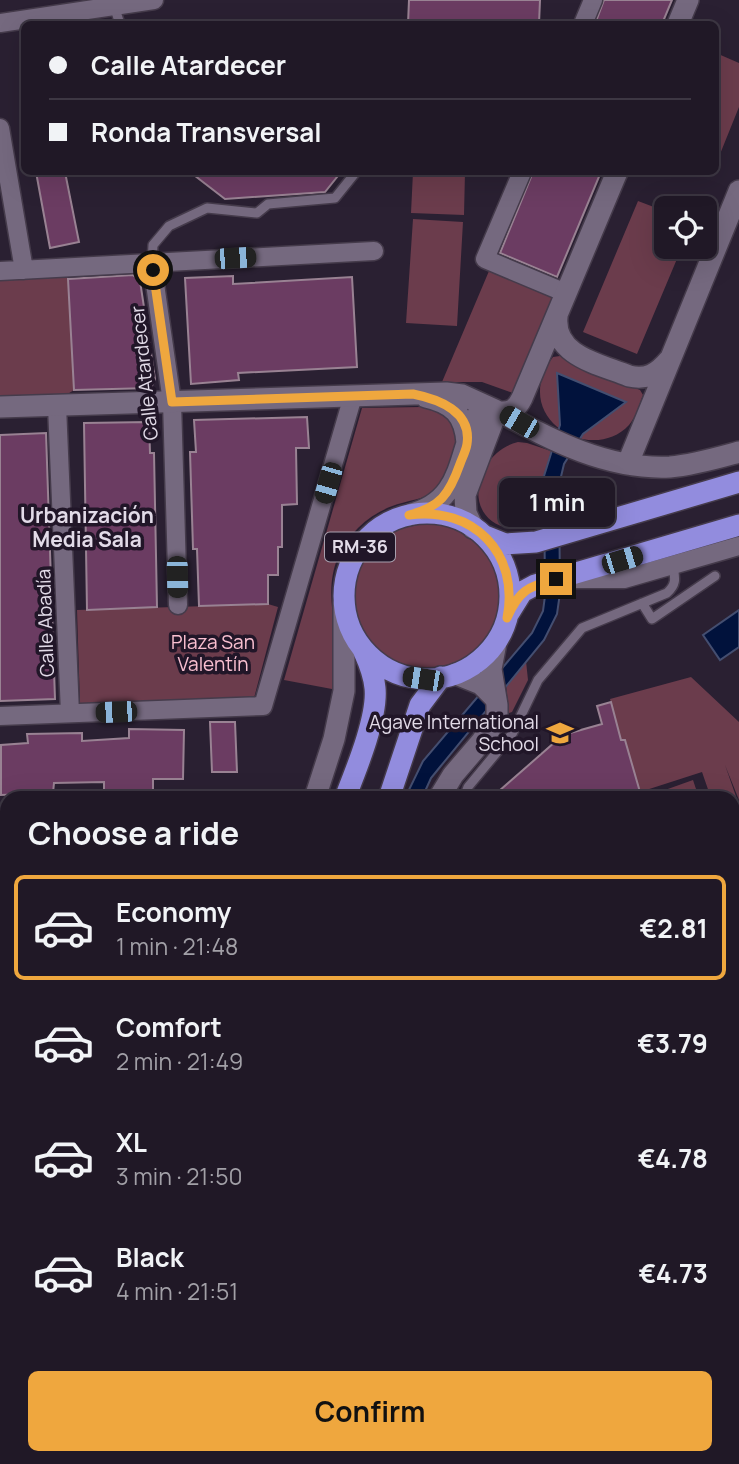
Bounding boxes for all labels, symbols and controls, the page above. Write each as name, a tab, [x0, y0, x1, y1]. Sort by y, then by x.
text: Calle Atardecer	[91, 47, 286, 83]
text: Ronda Transversal	[91, 114, 322, 150]
map controls	[654, 196, 717, 259]
button: locate	[654, 196, 717, 259]
car	[214, 246, 257, 270]
route start	[137, 254, 169, 286]
street label: Calle Atardecer	[124, 304, 164, 441]
car	[496, 402, 543, 442]
car	[313, 460, 344, 506]
callout: 1 min	[498, 477, 614, 526]
text: 1 min	[529, 486, 585, 518]
district label: Urbanización Media Sala	[20, 501, 154, 553]
road number: RM-36	[325, 532, 395, 562]
car	[599, 544, 646, 576]
car	[167, 556, 188, 598]
route end	[540, 563, 572, 595]
street label: Calle Abadía	[30, 569, 60, 677]
park label: Plaza San Valentín	[171, 629, 255, 677]
car	[401, 665, 446, 693]
car	[95, 701, 138, 723]
place label: Agave International School	[369, 709, 539, 757]
school or university icon: Agave International School	[545, 718, 575, 748]
text: Choose a ride	[28, 811, 239, 855]
text: Economy	[116, 894, 231, 930]
icon: car	[32, 896, 95, 959]
text: €2.81	[640, 910, 708, 946]
text: 1 min · 21:48	[116, 930, 238, 962]
text: Comfort	[116, 1009, 222, 1045]
icon: car	[32, 1011, 95, 1074]
text: €3.79	[637, 1025, 708, 1061]
text: 2 min · 21:49	[116, 1045, 243, 1077]
text: XL	[116, 1124, 147, 1160]
icon: car	[32, 1126, 95, 1189]
text: €4.78	[638, 1140, 708, 1176]
text: 3 min · 21:50	[116, 1160, 243, 1192]
text: Black	[116, 1239, 184, 1275]
icon: car	[32, 1241, 95, 1304]
text: €4.73	[639, 1255, 708, 1291]
text: 4 min · 21:51	[116, 1275, 238, 1307]
button: Confirm	[28, 1371, 712, 1451]

